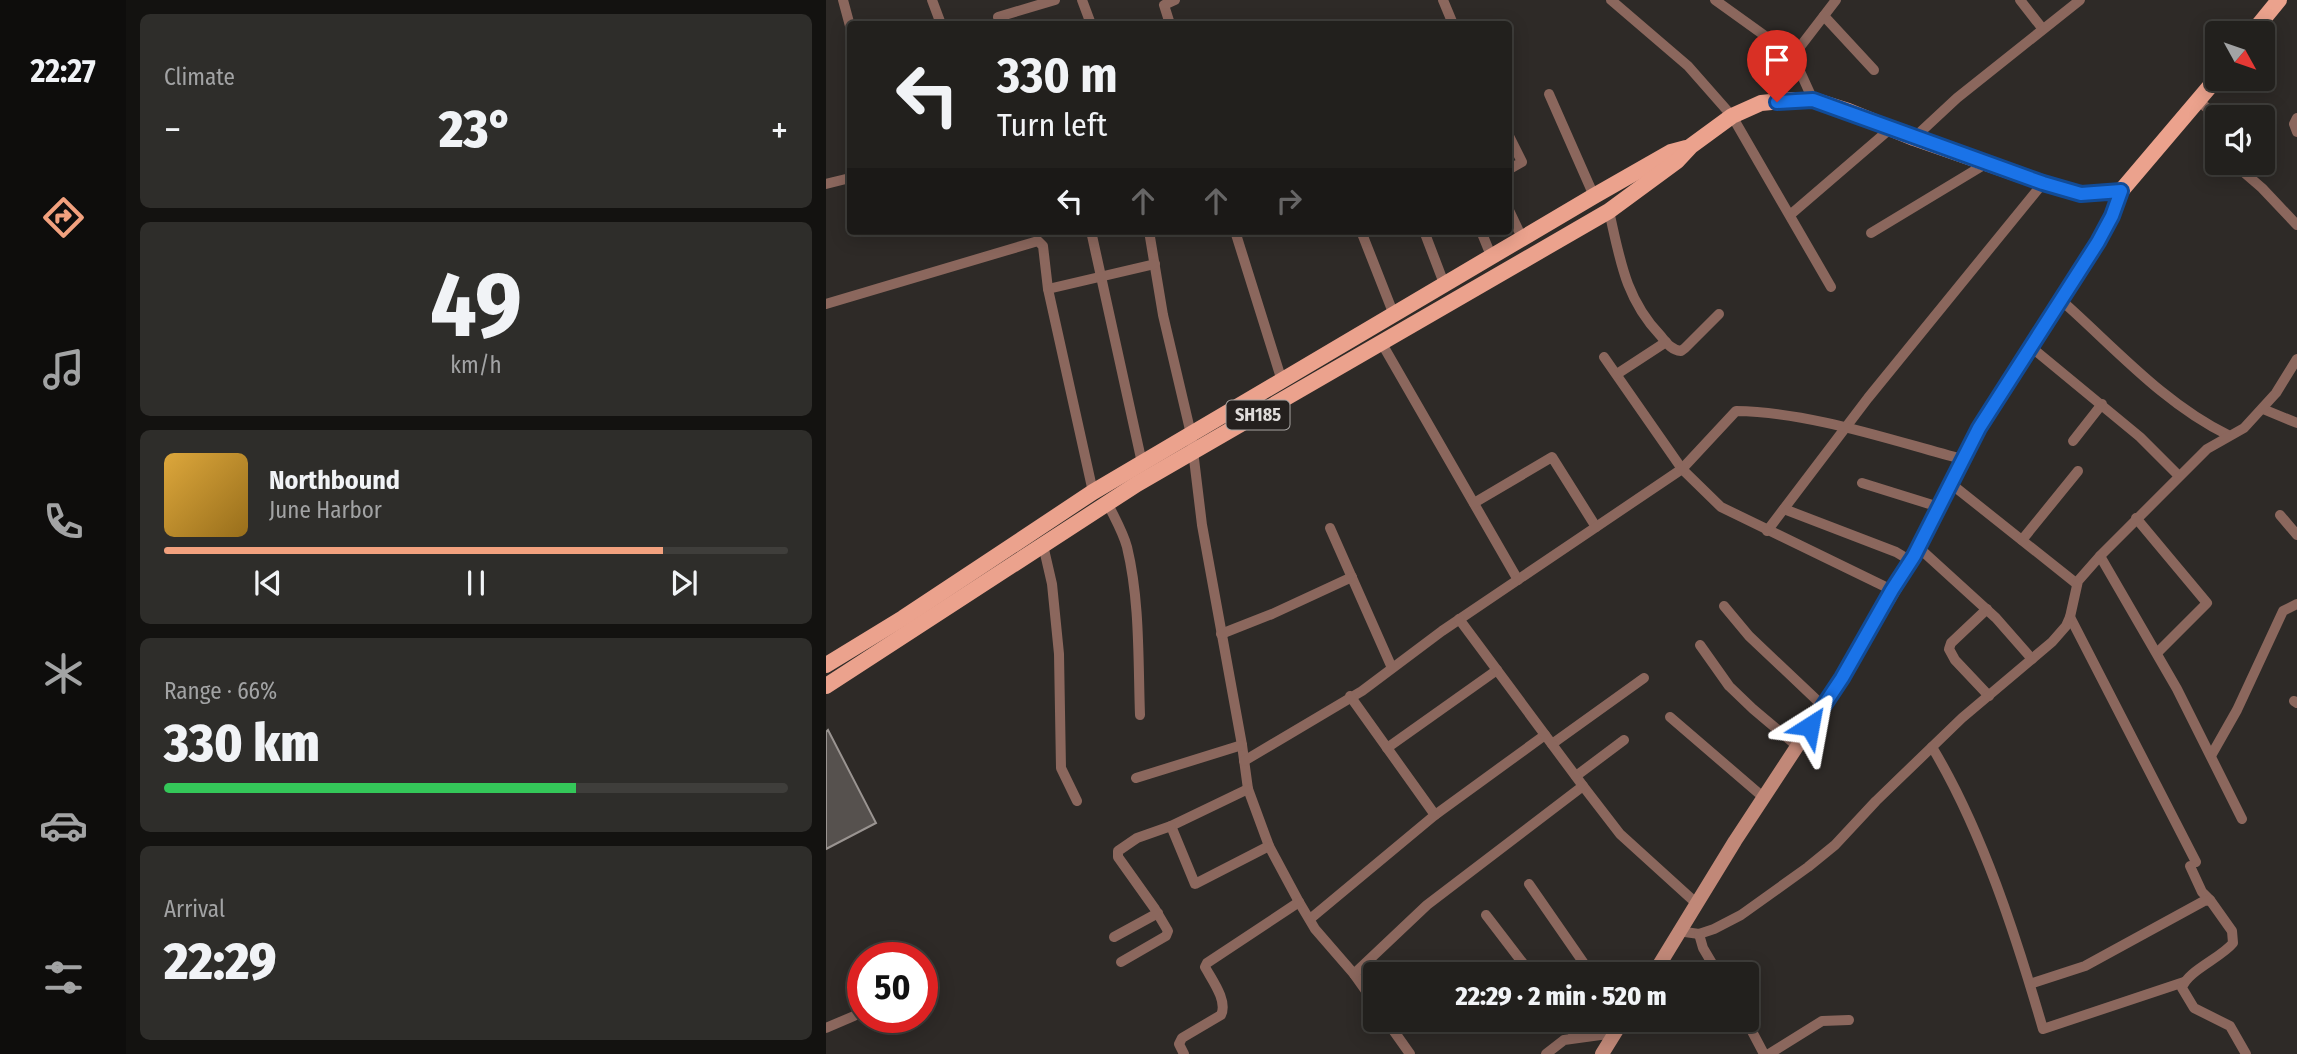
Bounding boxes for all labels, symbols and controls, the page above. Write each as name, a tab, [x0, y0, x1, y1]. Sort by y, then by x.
north arrow	[2205, 21, 2275, 91]
map controls	[2205, 21, 2275, 175]
pin	[1747, 30, 1807, 102]
icon: arrive	[1758, 41, 1796, 79]
text: 330 m	[997, 46, 1118, 105]
icon: left	[882, 49, 973, 140]
text: 22:27	[30, 52, 96, 90]
text: Climate	[164, 63, 235, 91]
text: 23°	[439, 98, 513, 161]
button: sound	[2205, 105, 2275, 175]
text: Turn left	[997, 106, 1107, 144]
text: −	[164, 107, 181, 153]
text: +	[771, 107, 788, 153]
icon: left	[1051, 182, 1089, 220]
icon: ahead	[1124, 182, 1162, 220]
icon: ahead	[1197, 182, 1235, 220]
icon: right	[1270, 182, 1308, 220]
icon: directions	[39, 193, 88, 242]
text: 49	[430, 251, 522, 360]
icon: music	[39, 345, 88, 394]
text: km/h	[450, 351, 502, 379]
road number: SH185	[1226, 400, 1290, 430]
text: Northbound	[269, 465, 400, 496]
text: June Harbor	[269, 496, 382, 524]
icon: phone	[39, 497, 88, 546]
icon: previous	[249, 564, 287, 602]
icon: pause	[457, 564, 495, 602]
icon: next	[665, 564, 703, 602]
icon: climate	[39, 649, 88, 698]
text: Range · 66%	[164, 677, 277, 705]
position arrow	[1773, 689, 1847, 763]
text: 330 km	[164, 712, 320, 775]
icon: car	[39, 801, 88, 850]
text: Arrival	[164, 895, 225, 923]
text: 22:29	[164, 930, 277, 993]
speed limit sign: 50	[847, 942, 938, 1033]
icon: filters	[39, 953, 88, 1002]
text: 22:29 · 2 min · 520 m	[1456, 981, 1666, 1012]

